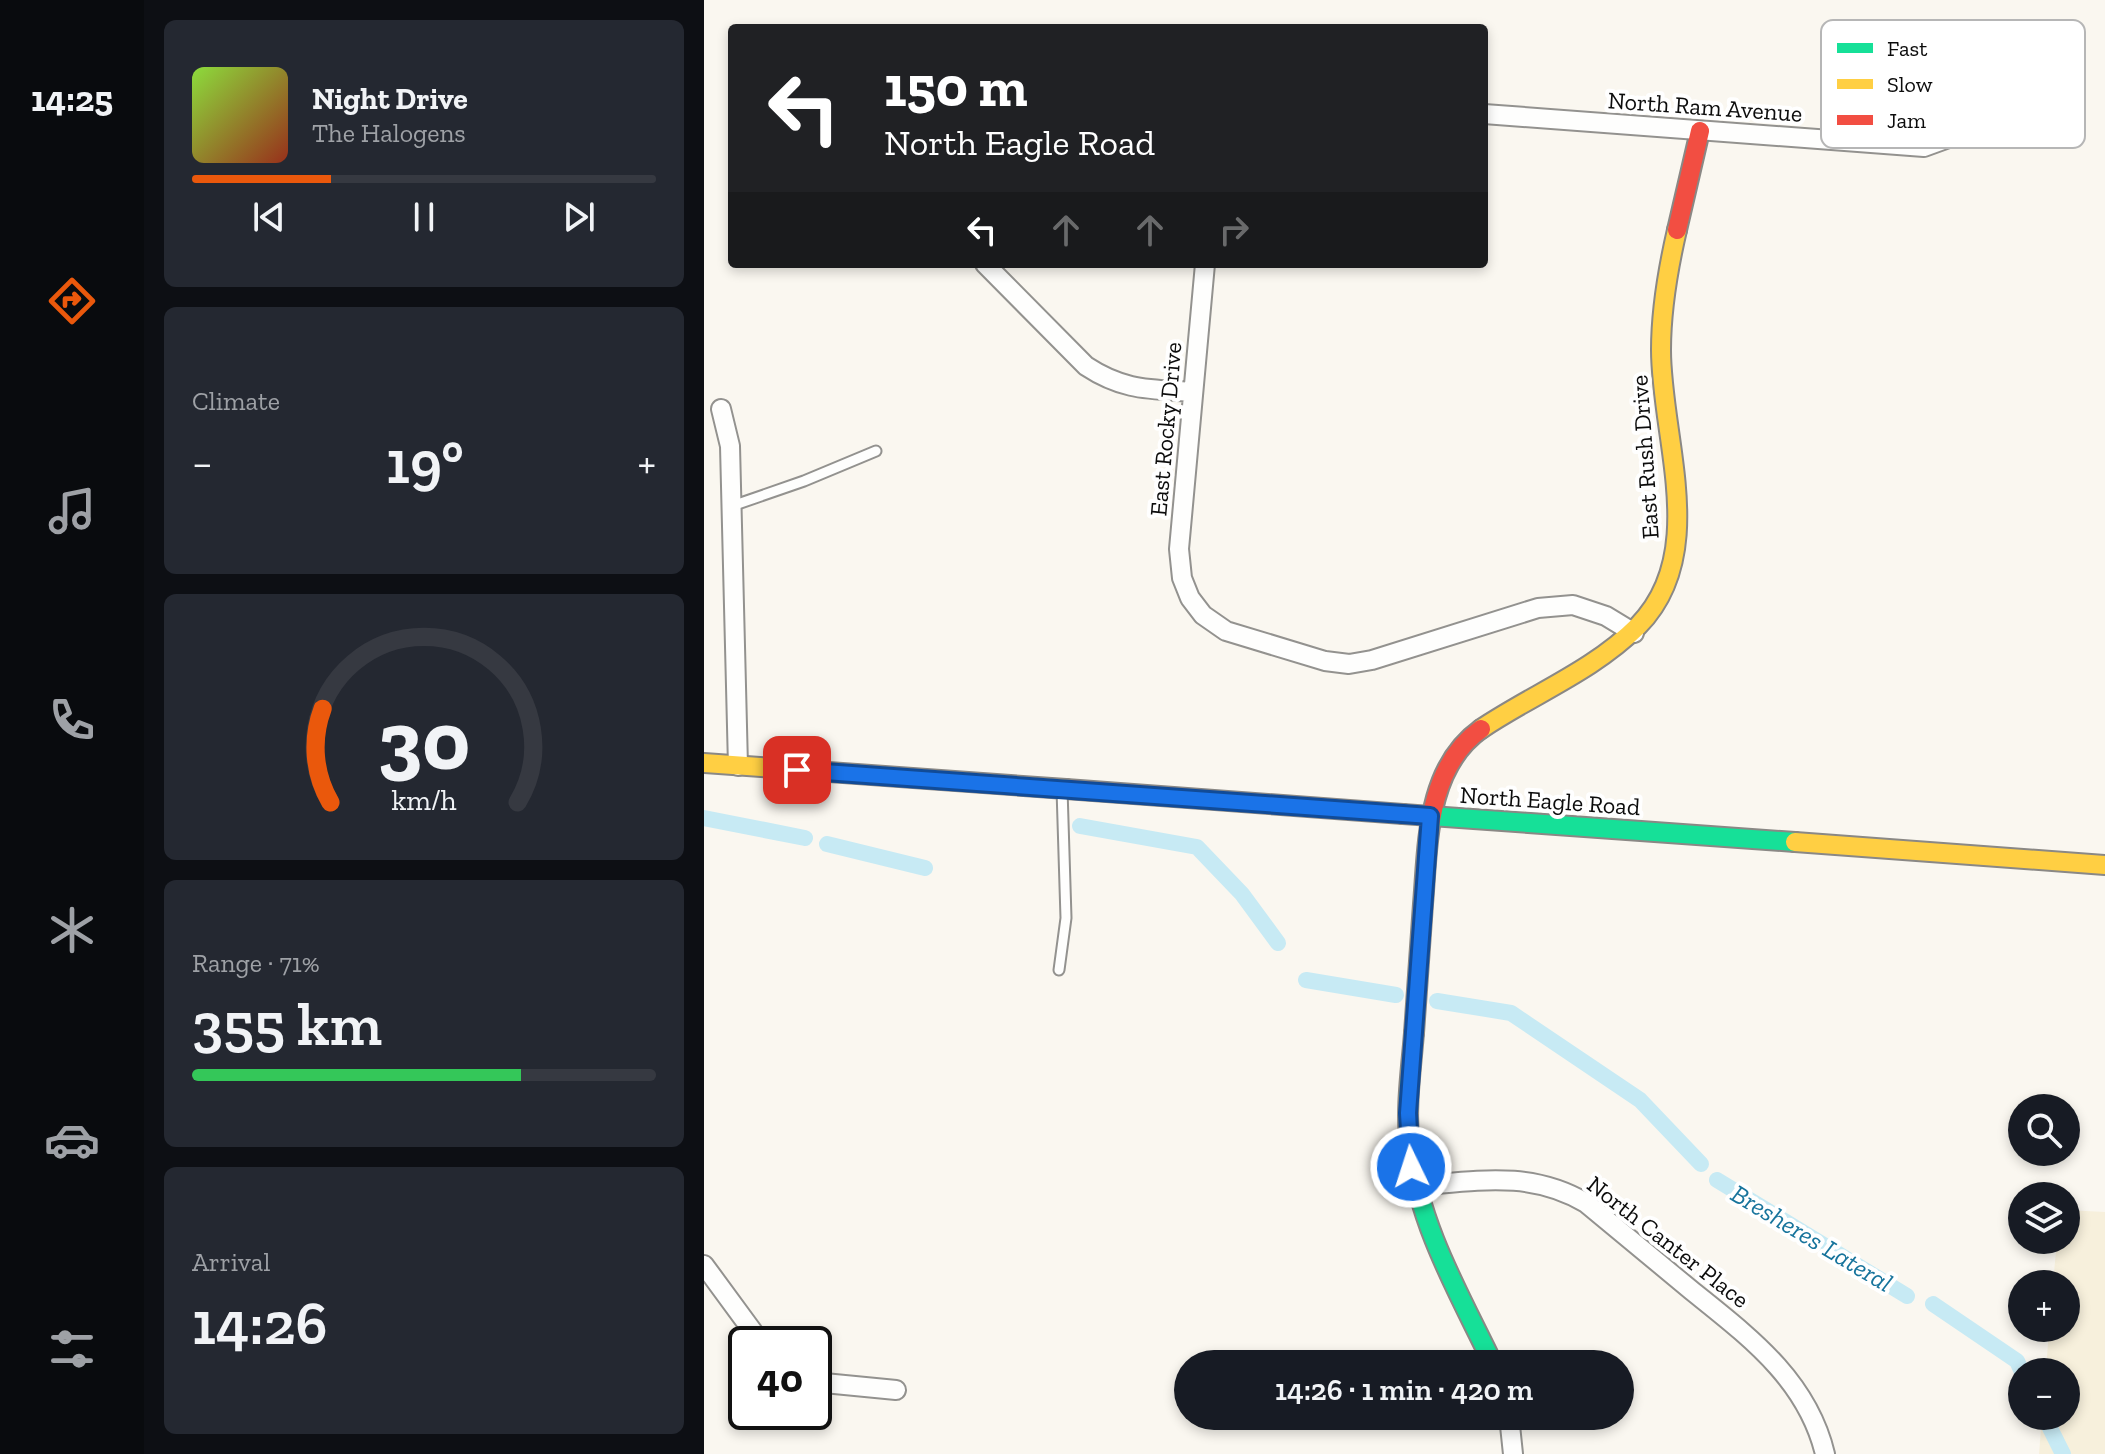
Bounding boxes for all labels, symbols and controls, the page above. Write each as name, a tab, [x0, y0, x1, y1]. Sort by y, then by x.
legend	[1821, 20, 2085, 148]
text: Fast	[1887, 35, 1928, 62]
text: 150 m	[884, 53, 1028, 120]
icon: left	[752, 56, 856, 160]
text: Slow	[1887, 71, 1933, 98]
text: 14:25	[31, 77, 113, 120]
text: Night Drive	[312, 81, 468, 117]
street label: North Ram Avenue	[1607, 85, 1803, 128]
text: Jam	[1887, 107, 1926, 134]
text: The Halogens	[312, 117, 466, 149]
text: North Eagle Road	[884, 121, 1155, 164]
icon: previous	[247, 195, 291, 239]
icon: pause	[402, 195, 446, 239]
icon: next	[557, 195, 601, 239]
icon: left	[960, 208, 1004, 252]
icon: ahead	[1044, 208, 1088, 252]
icon: ahead	[1128, 208, 1172, 252]
icon: right	[1212, 208, 1256, 252]
icon: directions	[44, 273, 100, 329]
street label: East Rocky Drive	[1143, 341, 1188, 517]
street label: East Rush Drive	[1624, 374, 1665, 540]
text: Climate	[192, 385, 280, 417]
text: 19°	[386, 426, 464, 498]
text: −	[192, 436, 213, 489]
text: +	[637, 436, 656, 489]
icon: music	[44, 483, 100, 539]
text: 30	[378, 690, 470, 790]
icon: phone	[44, 692, 100, 748]
pin	[763, 736, 831, 804]
icon: arrive	[775, 748, 819, 792]
street label: North Eagle Road	[1459, 780, 1641, 821]
text: km/h	[391, 783, 457, 817]
icon: climate	[44, 902, 100, 958]
text: Range · 71%	[192, 947, 320, 979]
text: 355 km	[192, 988, 382, 1060]
map controls	[2008, 1094, 2080, 1430]
button: search	[2008, 1094, 2080, 1166]
icon: car	[44, 1112, 100, 1168]
position arrow	[1369, 1125, 1453, 1209]
street label: North Canter Place	[1582, 1169, 1755, 1314]
water label: Bresheres Lateral	[1725, 1177, 1899, 1299]
button: layers	[2008, 1182, 2080, 1254]
text: Arrival	[192, 1246, 270, 1278]
button: +	[2008, 1270, 2080, 1342]
text: 14:26	[192, 1287, 327, 1359]
icon: filters	[44, 1321, 100, 1377]
speed limit sign: 40	[728, 1326, 832, 1430]
button: −	[2008, 1358, 2080, 1430]
text: 14:26 · 1 min · 420 m	[1275, 1372, 1533, 1408]

